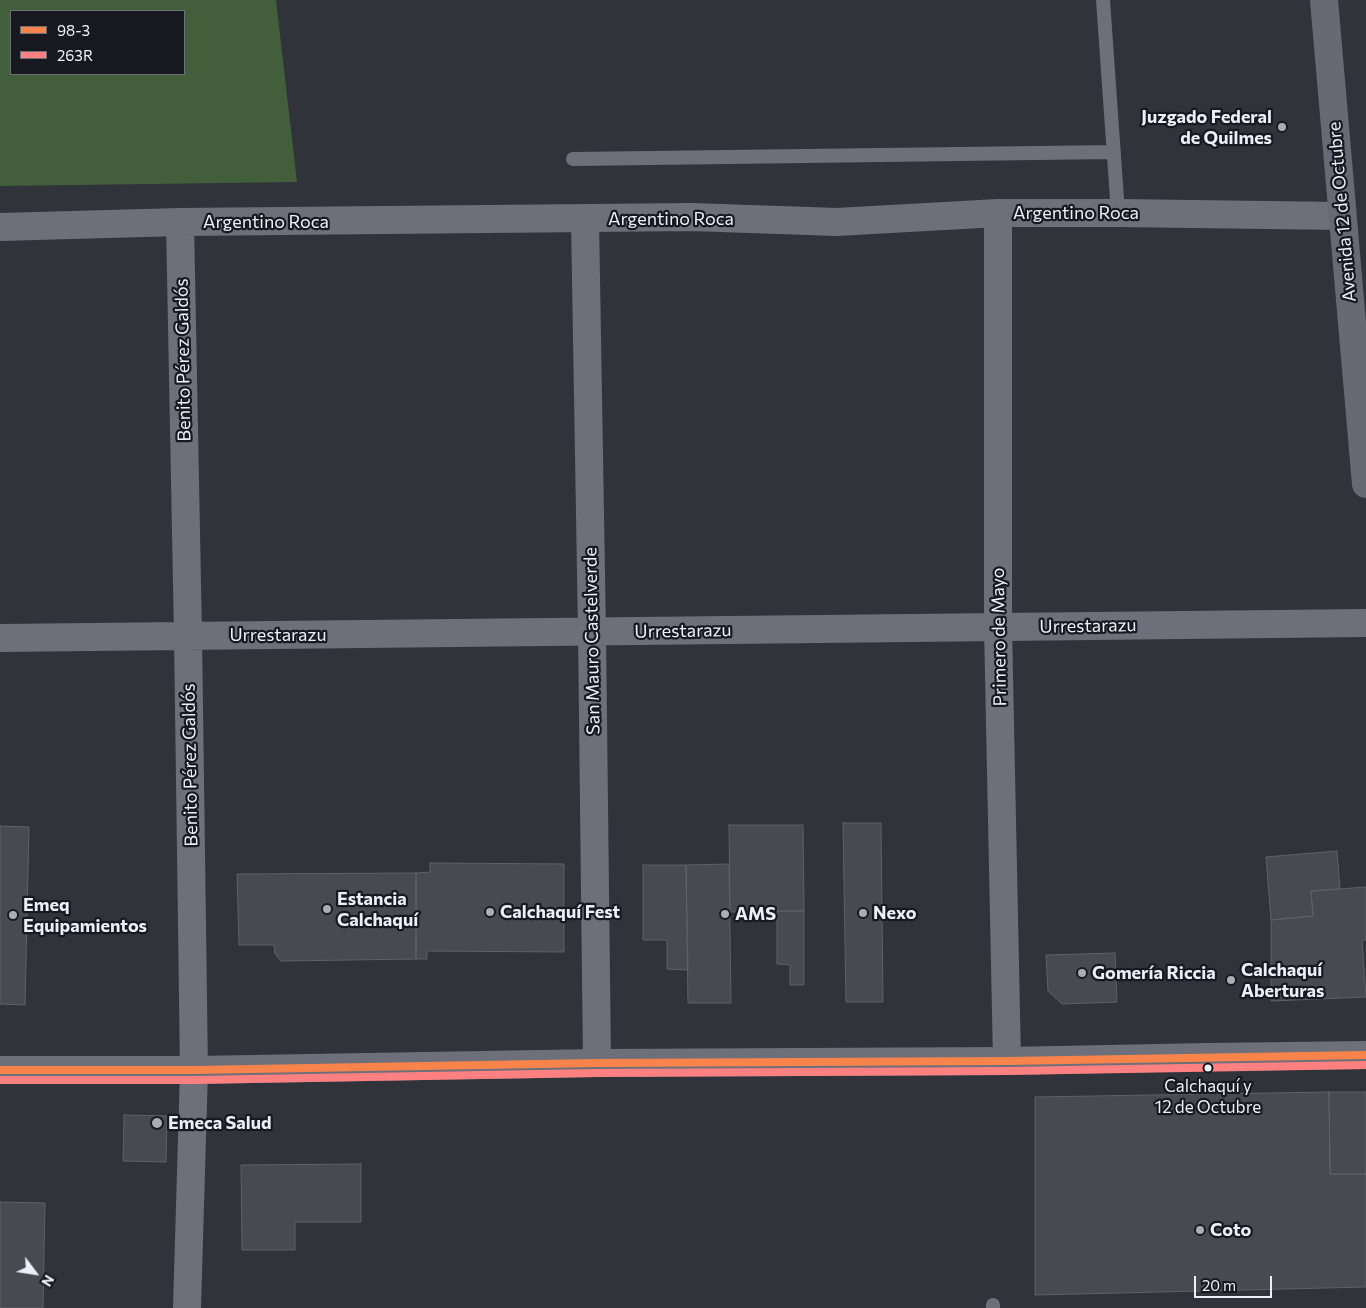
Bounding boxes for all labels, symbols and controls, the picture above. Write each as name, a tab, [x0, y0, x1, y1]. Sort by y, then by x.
legend	[10, 10, 185, 75]
text: 98-3	[57, 21, 90, 39]
text: 263R	[57, 46, 93, 64]
place label: Juzgado Federal de Quilmes	[1141, 106, 1272, 148]
marker: Juzgado Federal de Quilmes	[1276, 121, 1288, 133]
street label: Avenida 12 de Octubre	[1323, 121, 1361, 303]
street label: Argentino Roca	[1013, 202, 1139, 224]
street label: Argentino Roca	[608, 208, 734, 230]
street label: Argentino Roca	[203, 211, 329, 233]
street label: Benito Pérez Galdós	[171, 278, 195, 442]
street label: San Mauro Castelverde	[580, 547, 604, 735]
street label: Primero de Mayo	[987, 567, 1011, 707]
street label: Urrestarazu	[1039, 614, 1137, 638]
street label: Urrestarazu	[634, 619, 732, 643]
street label: Urrestarazu	[229, 624, 327, 646]
street label: Benito Pérez Galdós	[178, 683, 202, 847]
place label: Estancia Calchaquí	[337, 888, 418, 931]
place label: Emeq Equipamientos	[23, 894, 147, 936]
place label: Calchaquí Fest	[500, 901, 620, 923]
place label: Nexo	[873, 902, 916, 924]
marker: Estancia Calchaquí	[321, 903, 333, 915]
place label: AMS	[735, 903, 776, 925]
marker: Calchaquí Fest	[484, 906, 496, 918]
marker: Nexo	[857, 907, 869, 919]
marker: AMS	[719, 908, 731, 920]
marker: Emeq Equipamientos	[7, 909, 19, 921]
place label: Calchaquí Aberturas	[1241, 959, 1324, 1002]
place label: Gomería Riccia	[1092, 962, 1216, 984]
marker: Gomería Riccia	[1076, 967, 1088, 979]
marker: Calchaquí Aberturas	[1225, 974, 1237, 986]
marker: Calchaquí y 12 de Octubre	[1203, 1063, 1213, 1073]
place label: Calchaquí y 12 de Octubre	[1155, 1076, 1261, 1116]
place label: Emeca Salud	[168, 1112, 272, 1134]
marker: Emeca Salud	[150, 1116, 164, 1130]
place label: Coto	[1210, 1219, 1251, 1241]
marker: Coto	[1194, 1224, 1206, 1236]
north arrow	[10, 1248, 60, 1298]
scale bar	[1196, 1266, 1274, 1298]
text: N	[38, 1272, 58, 1290]
text: 20 m	[1202, 1276, 1236, 1294]

